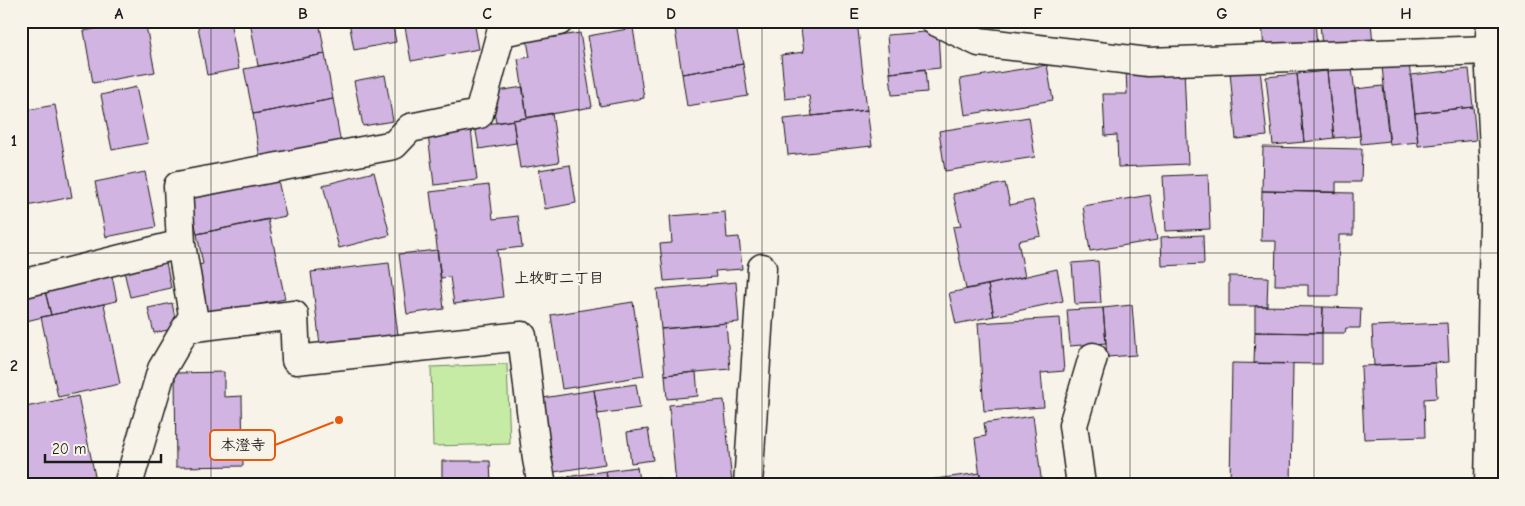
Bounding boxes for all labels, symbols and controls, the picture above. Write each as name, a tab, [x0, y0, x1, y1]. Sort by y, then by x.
text: A	[115, 5, 124, 23]
text: B	[298, 5, 308, 23]
text: C	[482, 5, 492, 23]
text: D	[666, 5, 676, 23]
text: E	[849, 5, 859, 23]
text: F	[1033, 5, 1043, 23]
text: G	[1216, 5, 1228, 23]
text: H	[1400, 5, 1412, 23]
text: 1	[11, 132, 17, 150]
district label: 上牧町二丁目	[514, 269, 604, 287]
text: 2	[10, 357, 18, 375]
callout: 本澄寺	[210, 430, 275, 460]
scale bar	[45, 431, 161, 463]
text: 本澄寺	[220, 436, 266, 454]
text: 20 m	[52, 440, 86, 458]

